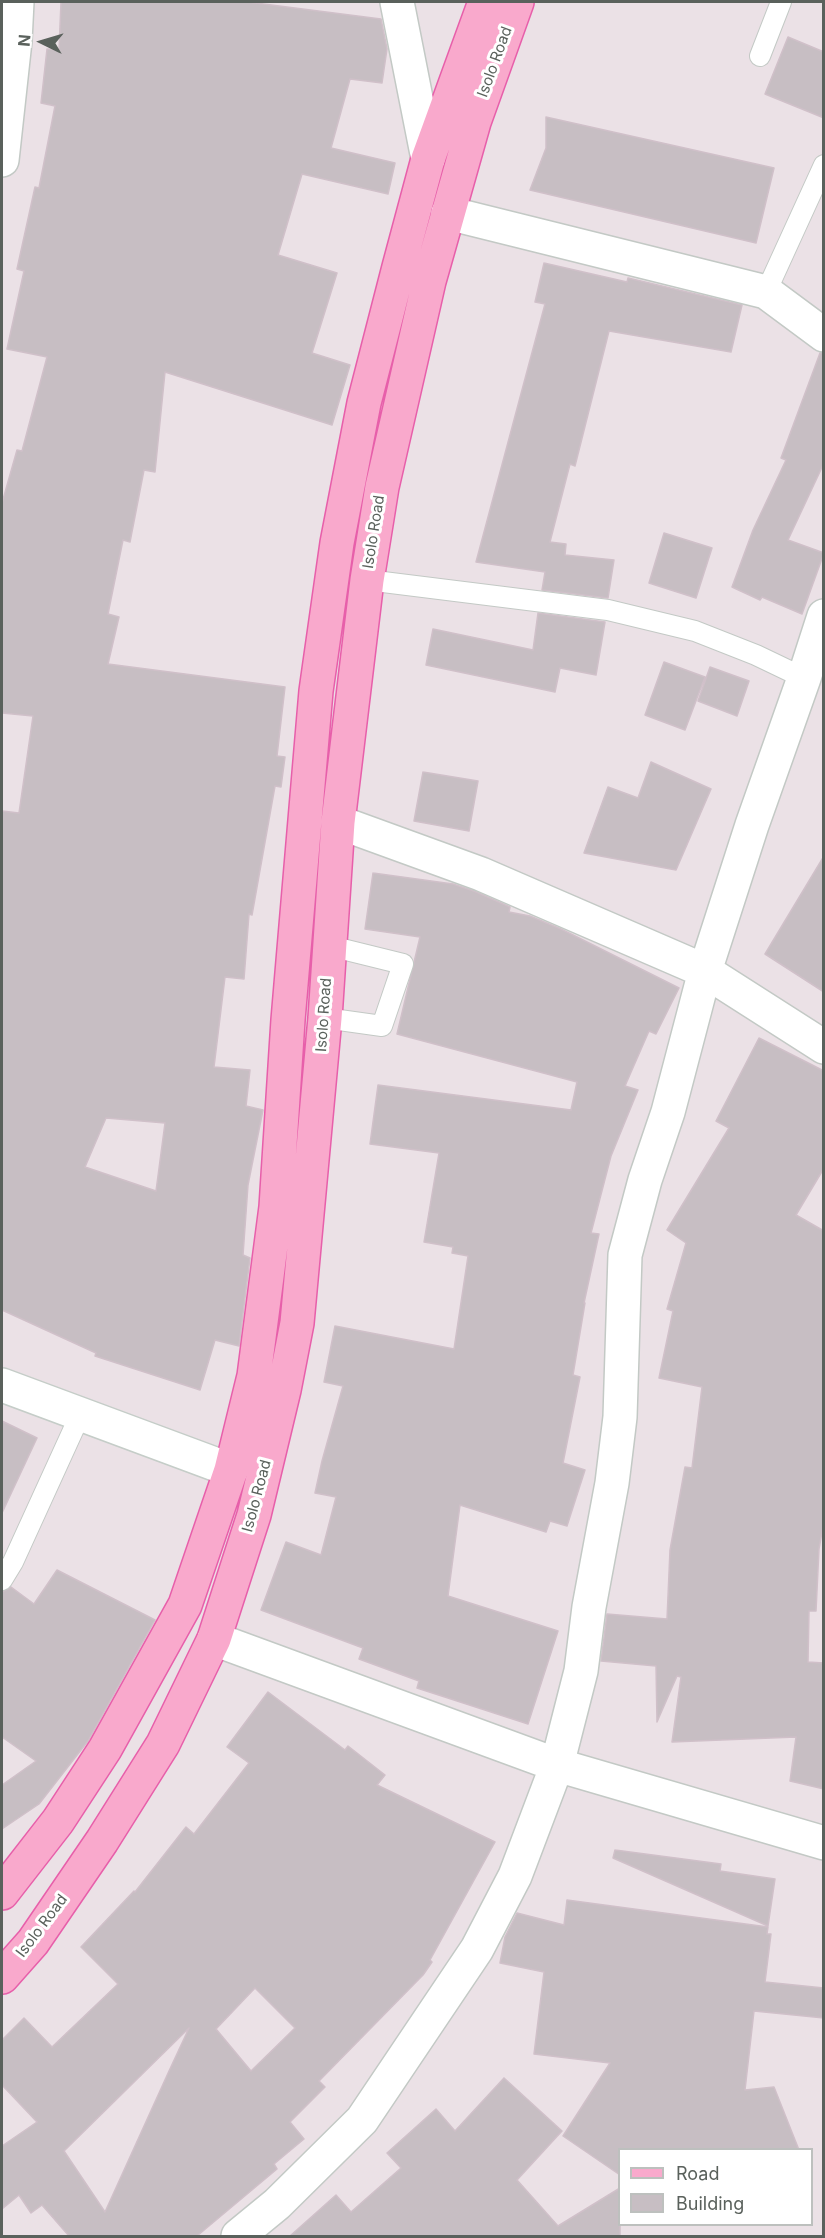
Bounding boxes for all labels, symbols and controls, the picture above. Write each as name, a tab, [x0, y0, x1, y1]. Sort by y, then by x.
north arrow	[12, 12, 72, 72]
street label: Isolo Road	[474, 24, 516, 100]
text: N	[14, 33, 35, 47]
street label: Isolo Road	[359, 494, 389, 570]
street label: Isolo Road	[312, 977, 336, 1053]
street label: Isolo Road	[239, 1458, 275, 1534]
street label: Isolo Road	[13, 1891, 71, 1961]
legend	[618, 2148, 813, 2226]
text: Road	[676, 2163, 719, 2184]
text: Building	[676, 2193, 744, 2214]

